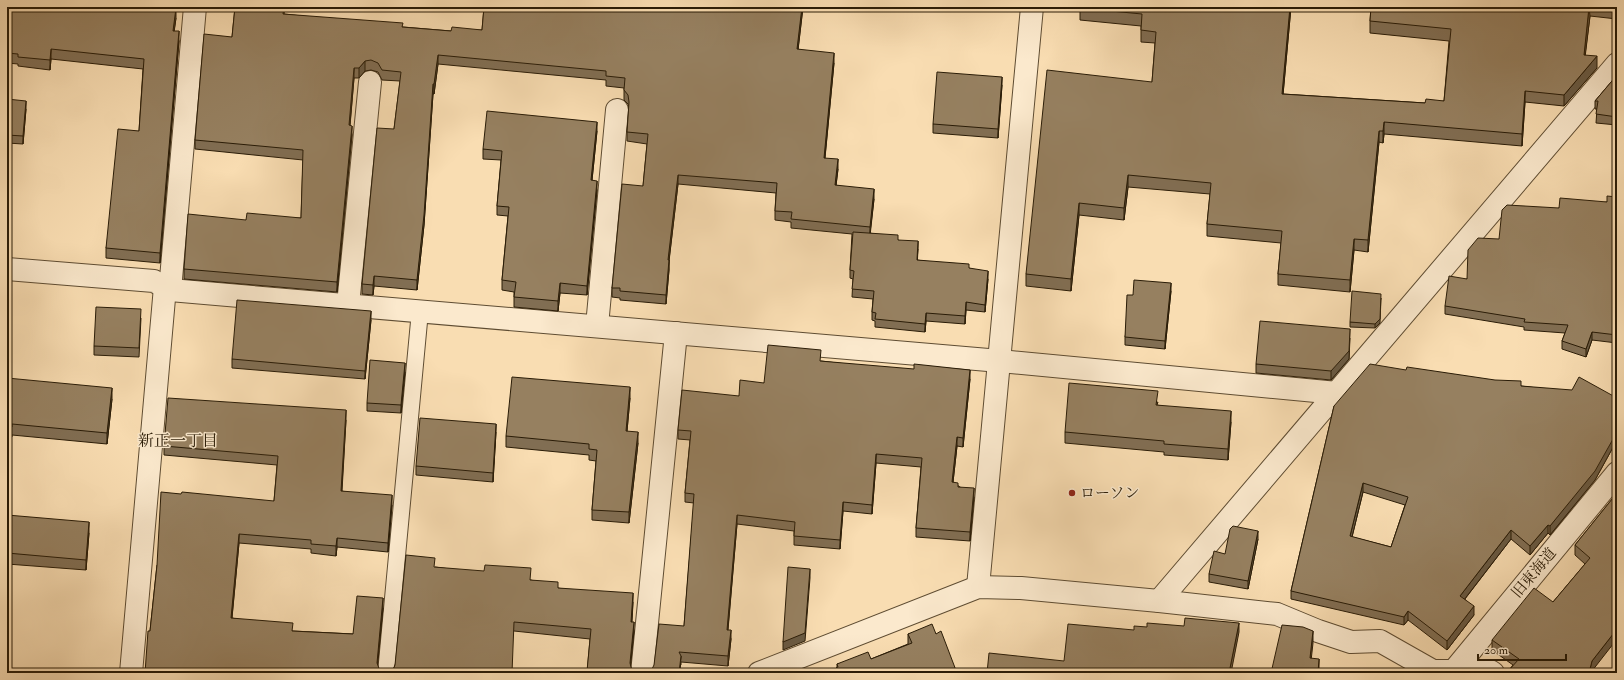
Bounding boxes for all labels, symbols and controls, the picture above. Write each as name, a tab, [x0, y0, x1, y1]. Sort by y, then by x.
district label: 新正一丁目	[138, 431, 218, 451]
place label: ローソン	[1080, 484, 1139, 503]
marker: ローソン	[1067, 488, 1077, 498]
street label: 旧東海道	[1507, 544, 1561, 602]
scale bar	[1478, 636, 1566, 662]
text: 20 m	[1484, 643, 1509, 658]

